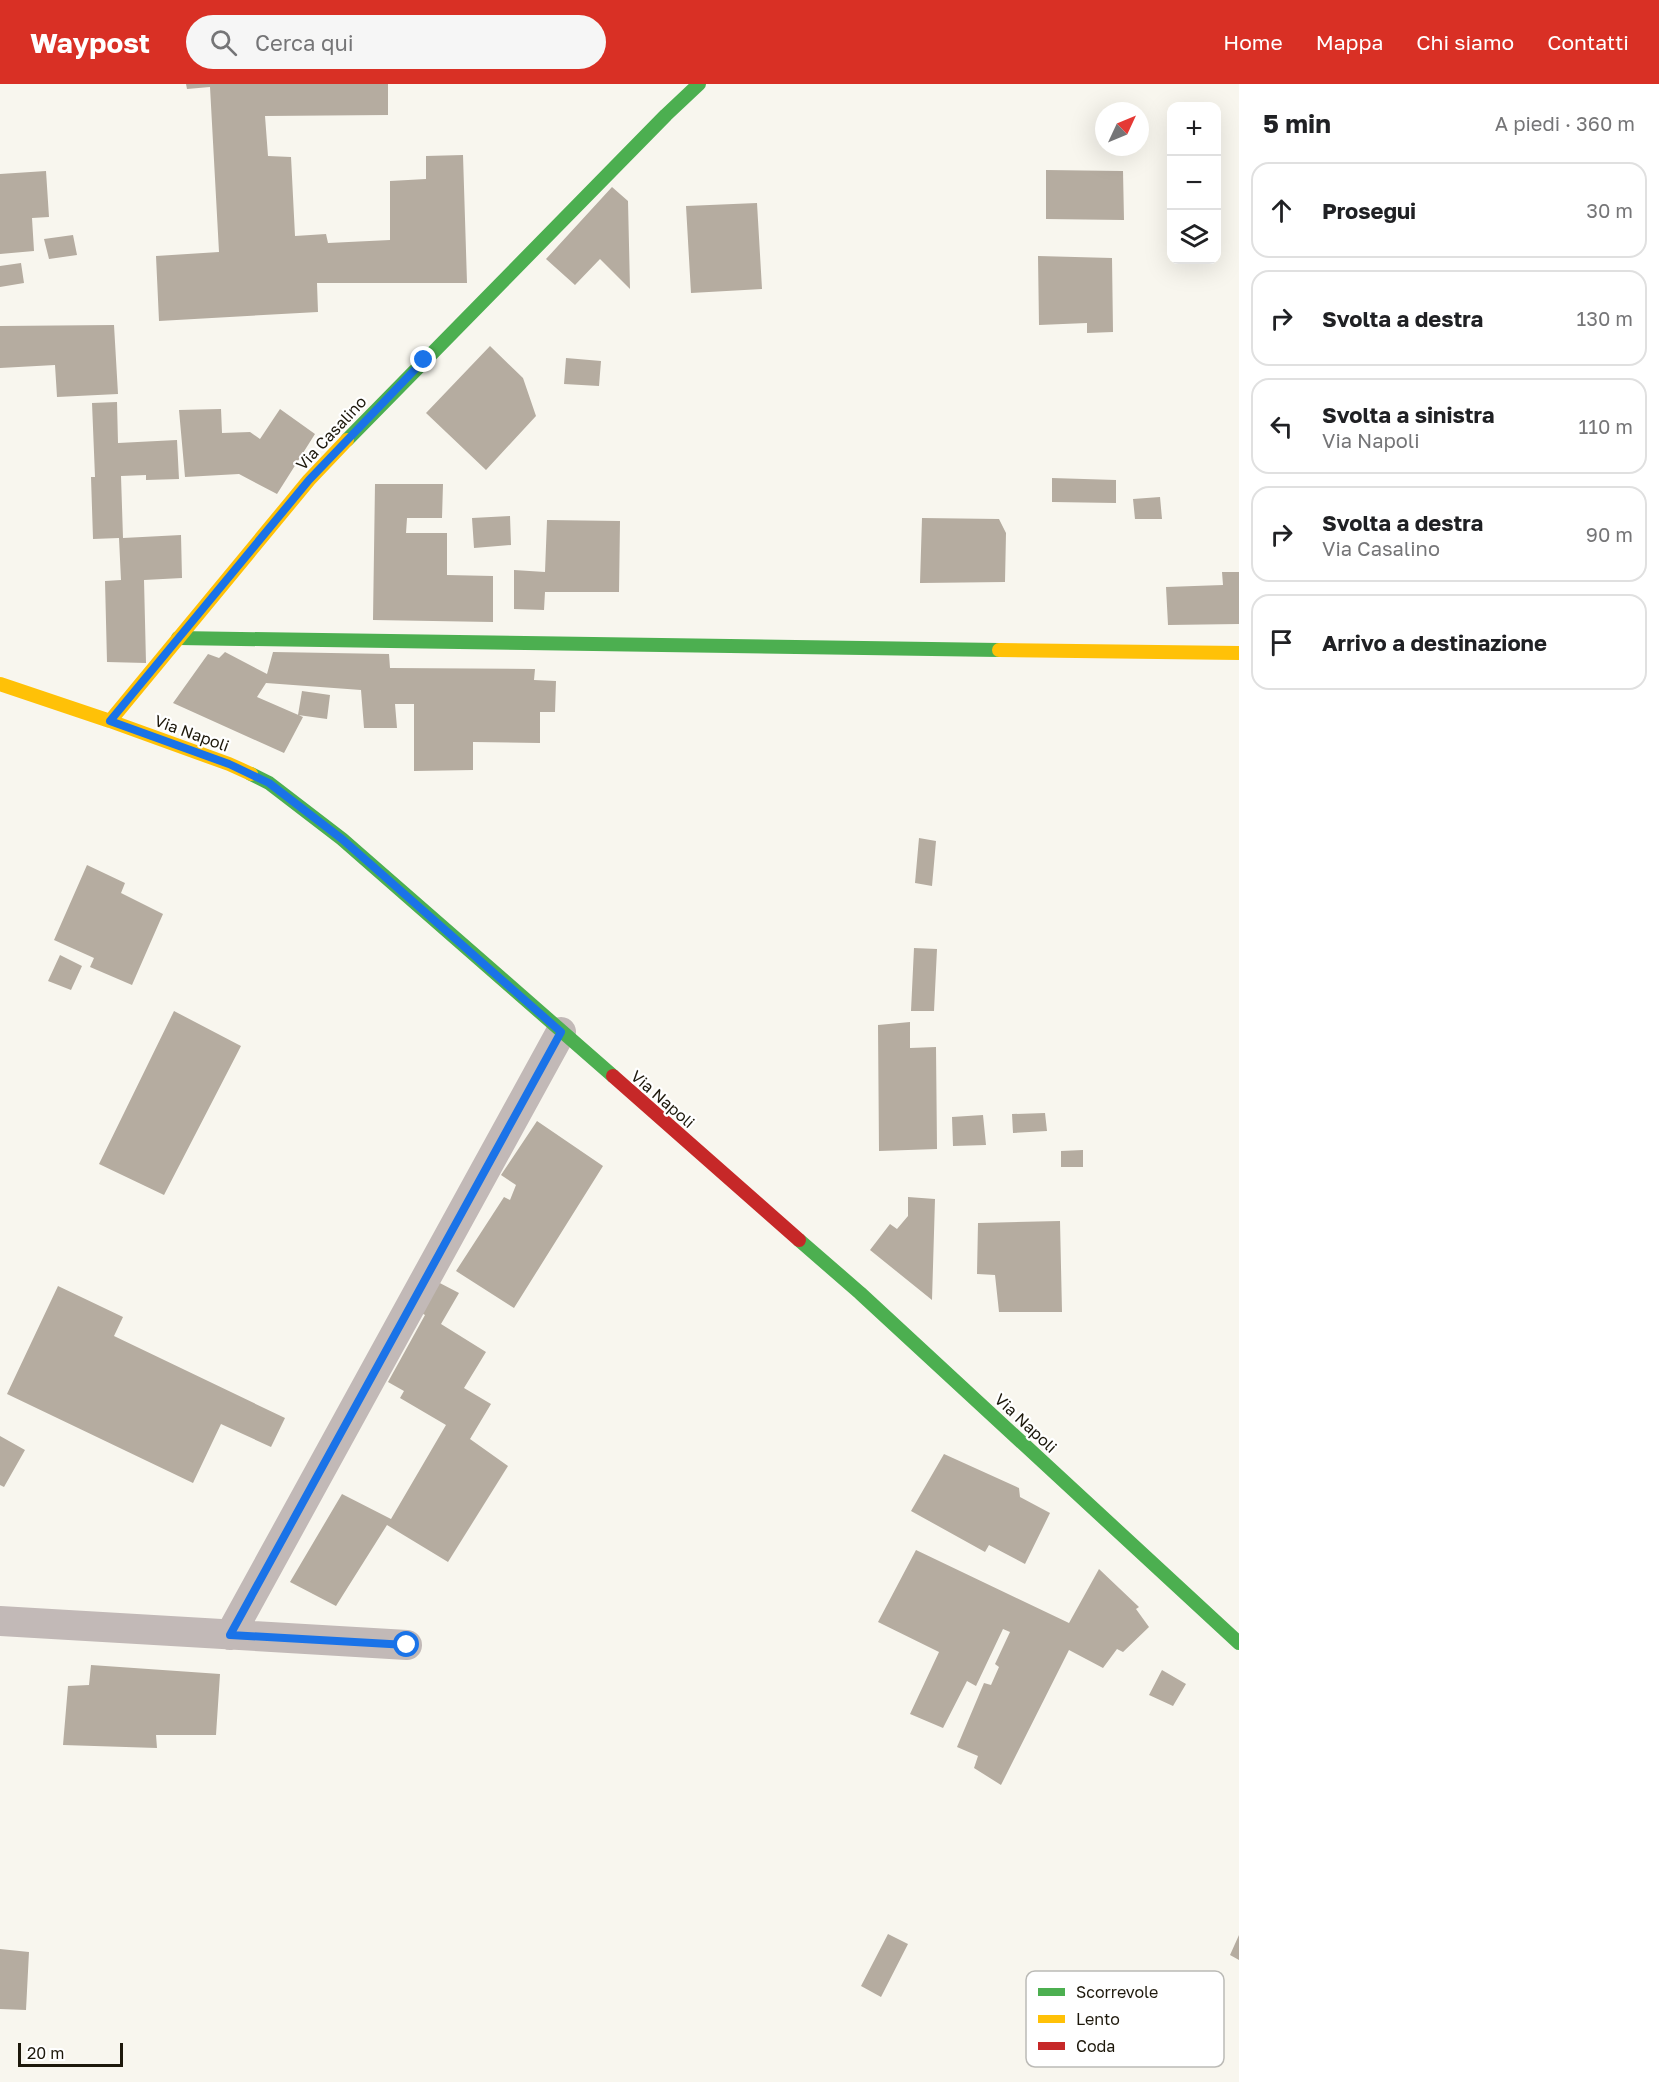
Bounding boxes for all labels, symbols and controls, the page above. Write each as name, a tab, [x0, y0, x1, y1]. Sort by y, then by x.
search box	[186, 15, 606, 69]
text: Waypost	[30, 26, 150, 59]
icon: search	[207, 26, 240, 59]
text: Cerca qui	[255, 29, 354, 56]
text: Home	[1223, 29, 1283, 55]
text: Mappa	[1316, 29, 1383, 55]
text: Chi siamo	[1416, 29, 1514, 55]
text: Contatti	[1547, 29, 1629, 55]
north arrow	[1095, 102, 1149, 156]
map controls	[1167, 102, 1221, 264]
button: +	[1167, 102, 1221, 156]
text: 5 min	[1263, 108, 1331, 139]
text: A piedi · 360 m	[1495, 111, 1635, 135]
button: −	[1167, 156, 1221, 210]
icon: ahead	[1265, 194, 1298, 227]
text: Prosegui	[1322, 197, 1416, 224]
text: 30 m	[1586, 198, 1633, 222]
button: layers	[1167, 210, 1221, 264]
icon: right	[1265, 302, 1298, 335]
text: Svolta a destra	[1322, 305, 1483, 332]
text: 130 m	[1577, 306, 1633, 330]
route end	[410, 346, 436, 372]
street label: Via Casalino	[292, 392, 370, 474]
text: Svolta a sinistra	[1322, 401, 1494, 428]
icon: left	[1265, 410, 1298, 443]
text: 110 m	[1579, 414, 1633, 438]
text: Via Napoli	[1322, 428, 1420, 452]
text: Svolta a destra	[1322, 509, 1483, 536]
icon: right	[1265, 518, 1298, 551]
text: 90 m	[1586, 522, 1633, 546]
text: Via Casalino	[1322, 536, 1440, 560]
icon: arrive	[1265, 626, 1298, 659]
text: Arrivo a destinazione	[1322, 629, 1547, 656]
street label: Via Napoli	[152, 710, 232, 756]
street label: Via Napoli	[627, 1066, 699, 1132]
street label: Via Napoli	[991, 1389, 1061, 1457]
route start	[393, 1631, 419, 1657]
legend	[1026, 1971, 1224, 2067]
text: Scorrevole	[1076, 1982, 1158, 2002]
text: Lento	[1076, 2009, 1120, 2029]
text: Coda	[1076, 2036, 1115, 2056]
scale bar	[18, 2040, 123, 2068]
text: 20 m	[27, 2043, 64, 2063]

